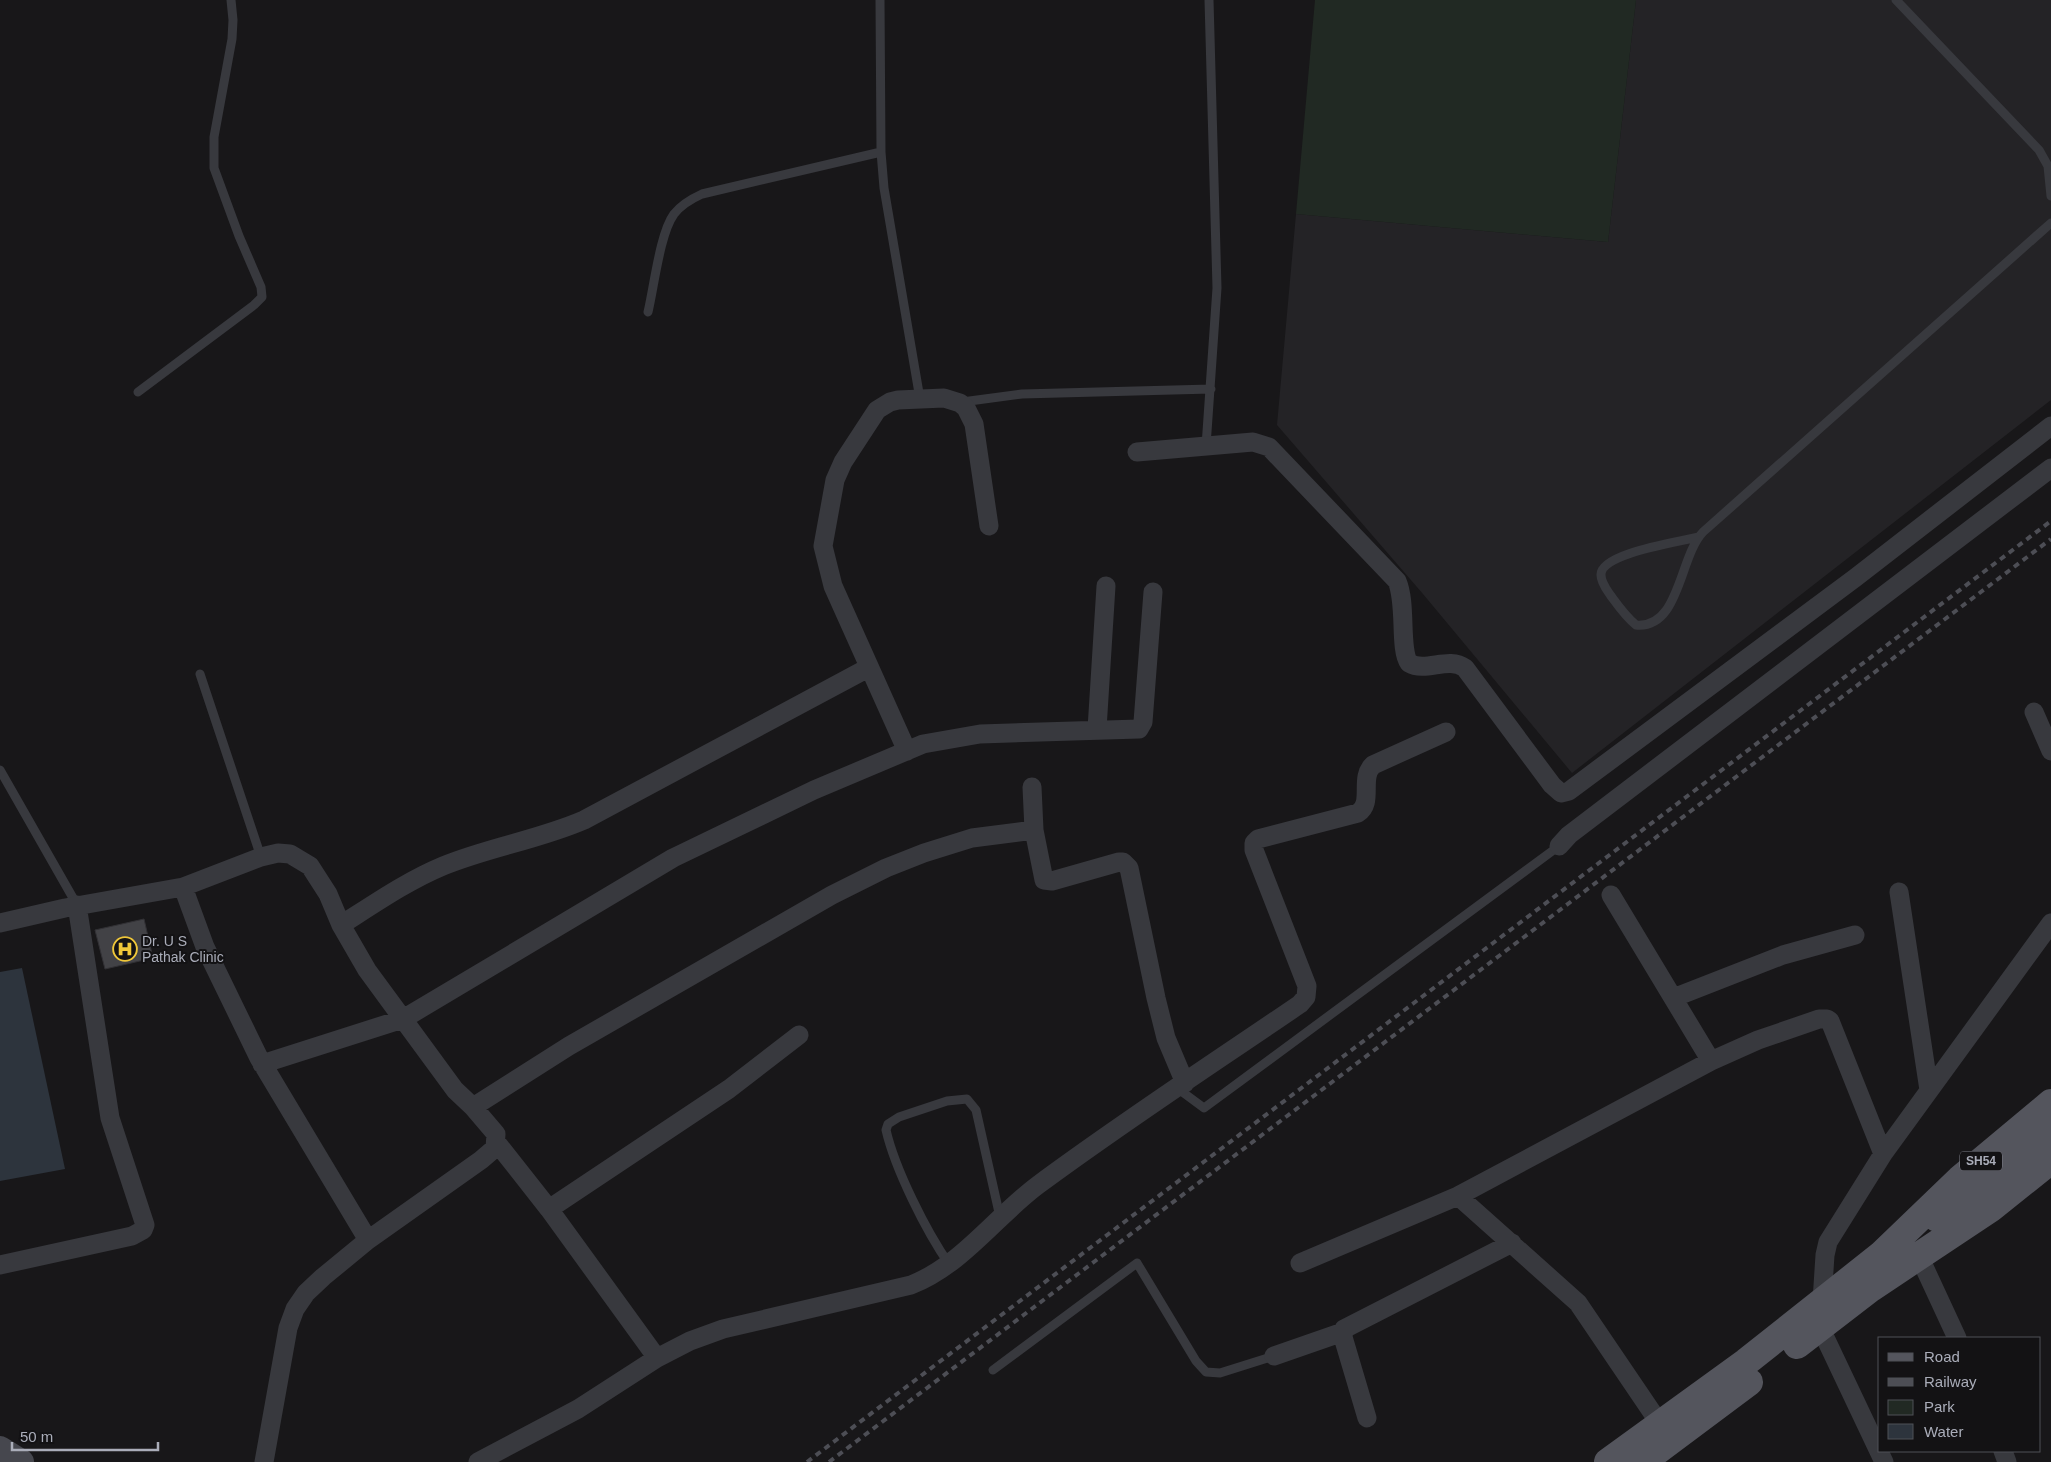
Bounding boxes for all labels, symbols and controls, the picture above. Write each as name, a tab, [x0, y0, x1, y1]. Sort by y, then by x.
place label: Dr. U S Pathak Clinic	[142, 933, 224, 965]
hospital icon: Dr. U S Pathak Clinic	[112, 936, 138, 962]
road number: SH54	[1960, 1152, 2002, 1170]
legend	[1878, 1337, 2041, 1452]
text: Road	[1924, 1348, 1960, 1365]
text: Railway	[1924, 1373, 1977, 1390]
text: Park	[1924, 1398, 1955, 1415]
scale bar	[12, 1420, 159, 1452]
text: Water	[1924, 1423, 1963, 1440]
text: 50 m	[20, 1428, 53, 1445]

